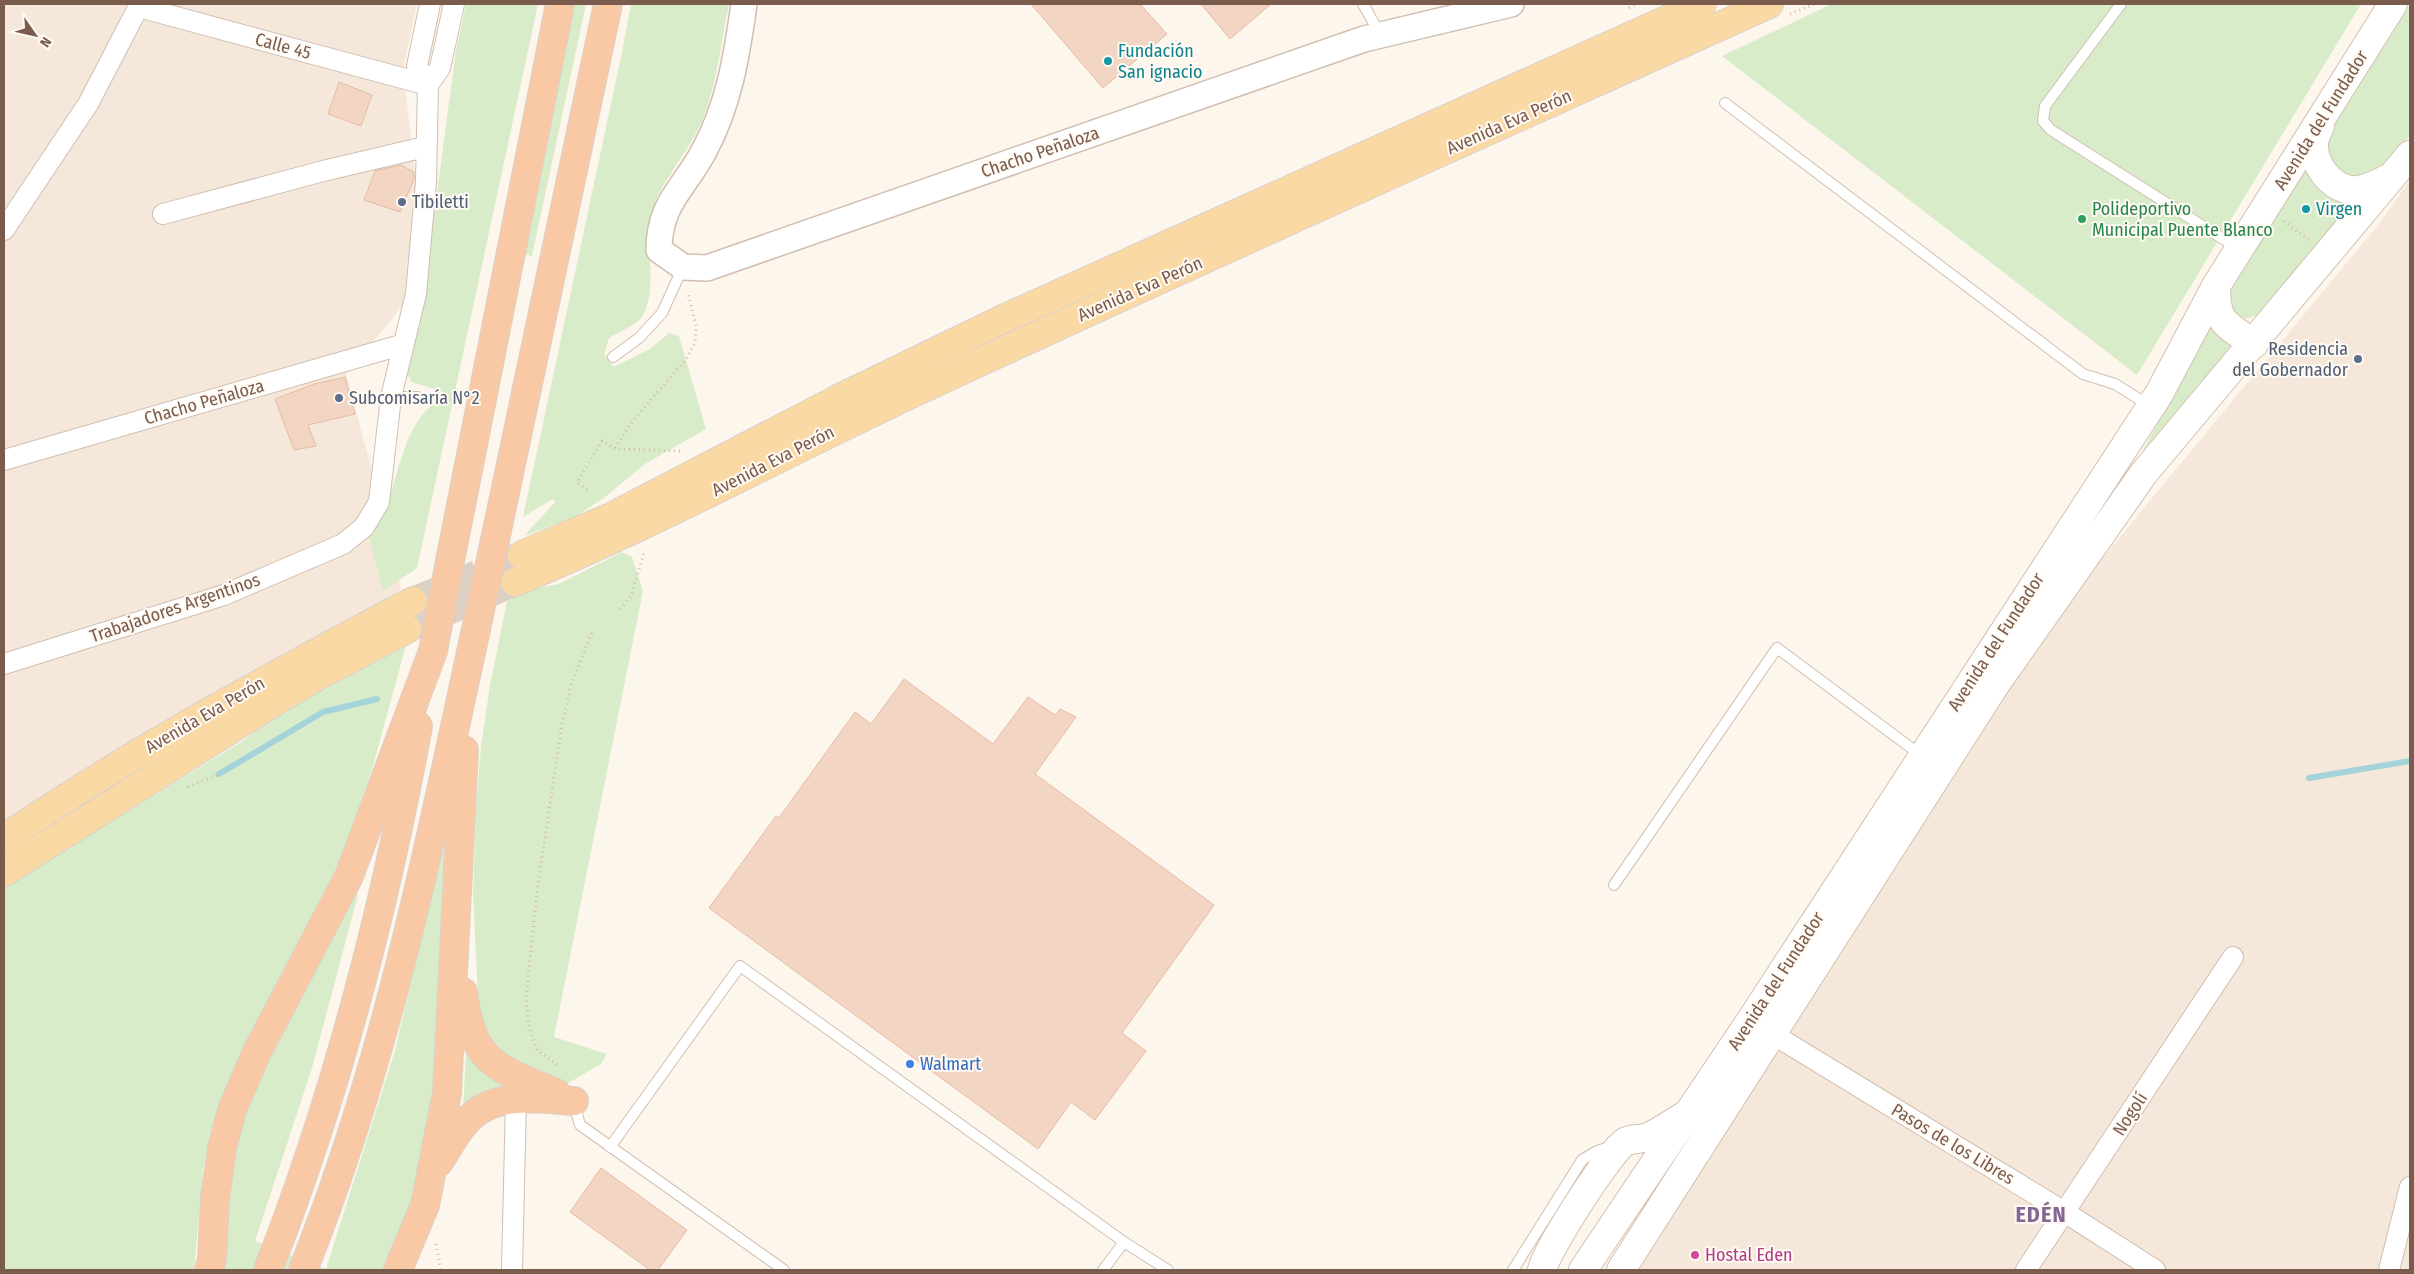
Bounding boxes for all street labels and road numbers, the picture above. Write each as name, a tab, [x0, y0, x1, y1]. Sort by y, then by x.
street label: Calle 45	[253, 28, 313, 64]
street label: Avenida del Fundador	[2269, 45, 2373, 194]
street label: Avenida Eva Perón	[1443, 85, 1575, 159]
street label: Chacho Peñaloza	[978, 121, 1102, 183]
street label: Avenida Eva Perón	[1074, 252, 1206, 326]
street label: Chacho Peñaloza	[141, 374, 267, 430]
street label: Avenida Eva Perón	[708, 421, 838, 501]
street label: Trabajadores Argentinos	[87, 568, 263, 647]
street label: Avenida del Fundador	[1943, 568, 2049, 715]
street label: Avenida Eva Perón	[141, 672, 269, 758]
street label: Avenida del Fundador	[1723, 907, 1829, 1054]
street label: Nogolí	[2108, 1088, 2152, 1140]
street label: Pasos de los Libres	[1888, 1099, 2019, 1190]

